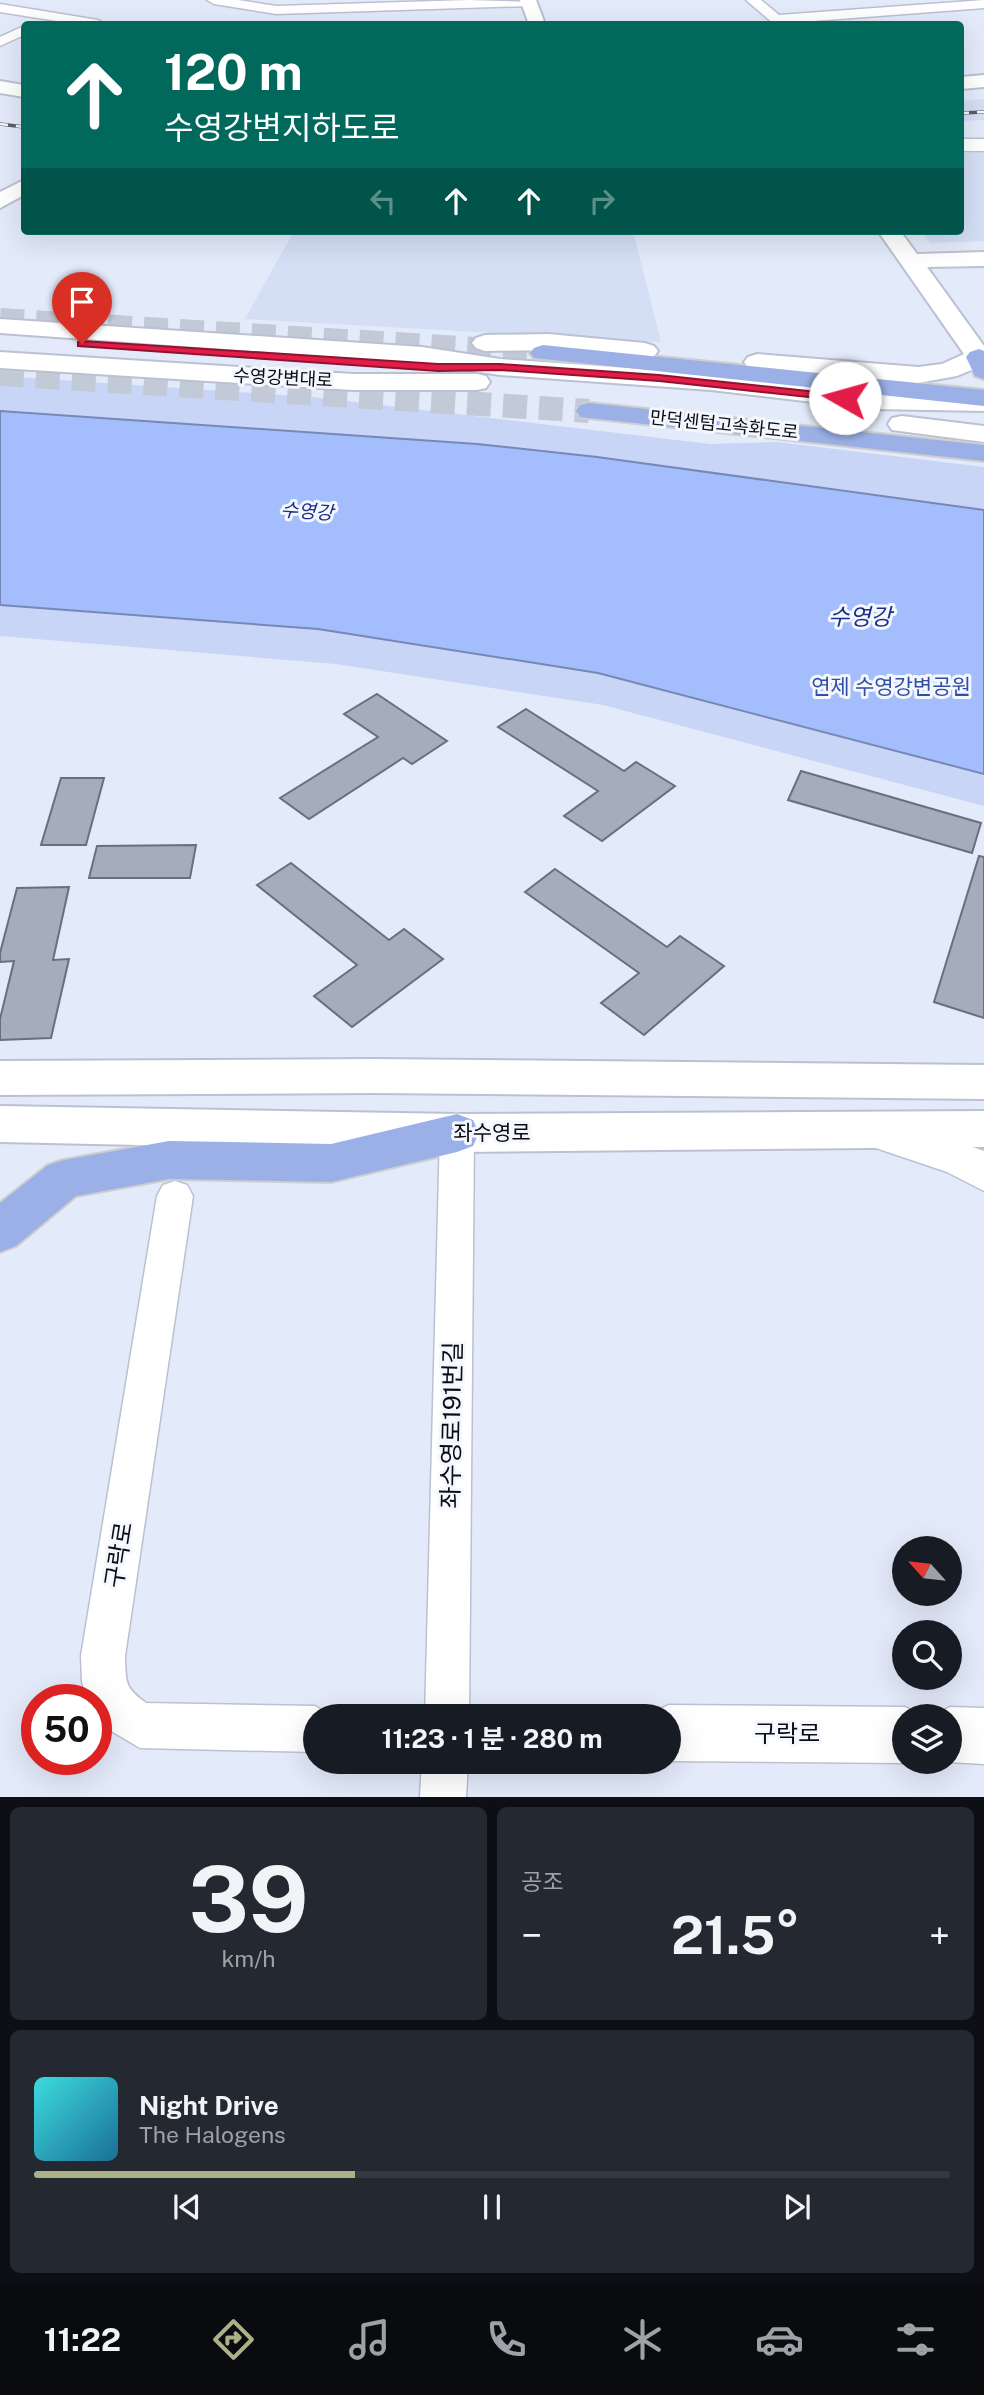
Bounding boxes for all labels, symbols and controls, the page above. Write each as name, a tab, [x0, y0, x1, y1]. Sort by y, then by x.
text: 120 m	[164, 43, 303, 101]
icon: ahead	[49, 49, 140, 140]
text: 수영강변지하도로	[164, 109, 400, 146]
icon: left	[364, 182, 402, 220]
icon: ahead	[437, 182, 475, 220]
icon: ahead	[510, 182, 548, 220]
icon: right	[583, 182, 621, 220]
pin	[52, 272, 112, 344]
icon: arrive	[63, 283, 101, 321]
position arrow	[808, 361, 882, 435]
street label: 수영강변대로	[233, 364, 333, 391]
street label: 만덕센텀고속화도로	[649, 406, 799, 443]
water label: 수영강	[280, 498, 336, 524]
water label: 수영강	[828, 603, 895, 630]
park label: 연제 수영강변공원	[811, 674, 971, 699]
street label: 좌수영로	[453, 1120, 531, 1145]
street label: 좌수영로191번길	[436, 1341, 466, 1509]
street label: 구락로	[99, 1520, 137, 1590]
north arrow	[892, 1536, 962, 1606]
map controls	[892, 1536, 962, 1774]
button: search	[892, 1620, 962, 1690]
speed limit sign: 50	[21, 1684, 112, 1775]
button: layers	[892, 1704, 962, 1774]
street label: 구락로	[754, 1719, 820, 1747]
text: 11:23 · 1 분 · 280 m	[381, 1723, 603, 1754]
text: 39	[188, 1846, 309, 1952]
text: 공조	[521, 1868, 563, 1895]
text: 21.5°	[671, 1905, 800, 1966]
text: −	[521, 1913, 542, 1958]
text: +	[929, 1913, 950, 1958]
text: km/h	[221, 1945, 276, 1972]
text: Night Drive	[139, 2090, 279, 2121]
text: The Halogens	[139, 2121, 286, 2148]
icon: previous	[168, 2188, 206, 2226]
icon: pause	[473, 2188, 511, 2226]
icon: next	[778, 2188, 816, 2226]
icon: directions	[209, 2315, 258, 2364]
icon: music	[345, 2315, 394, 2364]
icon: phone	[482, 2315, 531, 2364]
icon: climate	[618, 2315, 667, 2364]
icon: car	[755, 2315, 804, 2364]
icon: filters	[891, 2315, 940, 2364]
text: 11:22	[44, 2321, 121, 2358]

